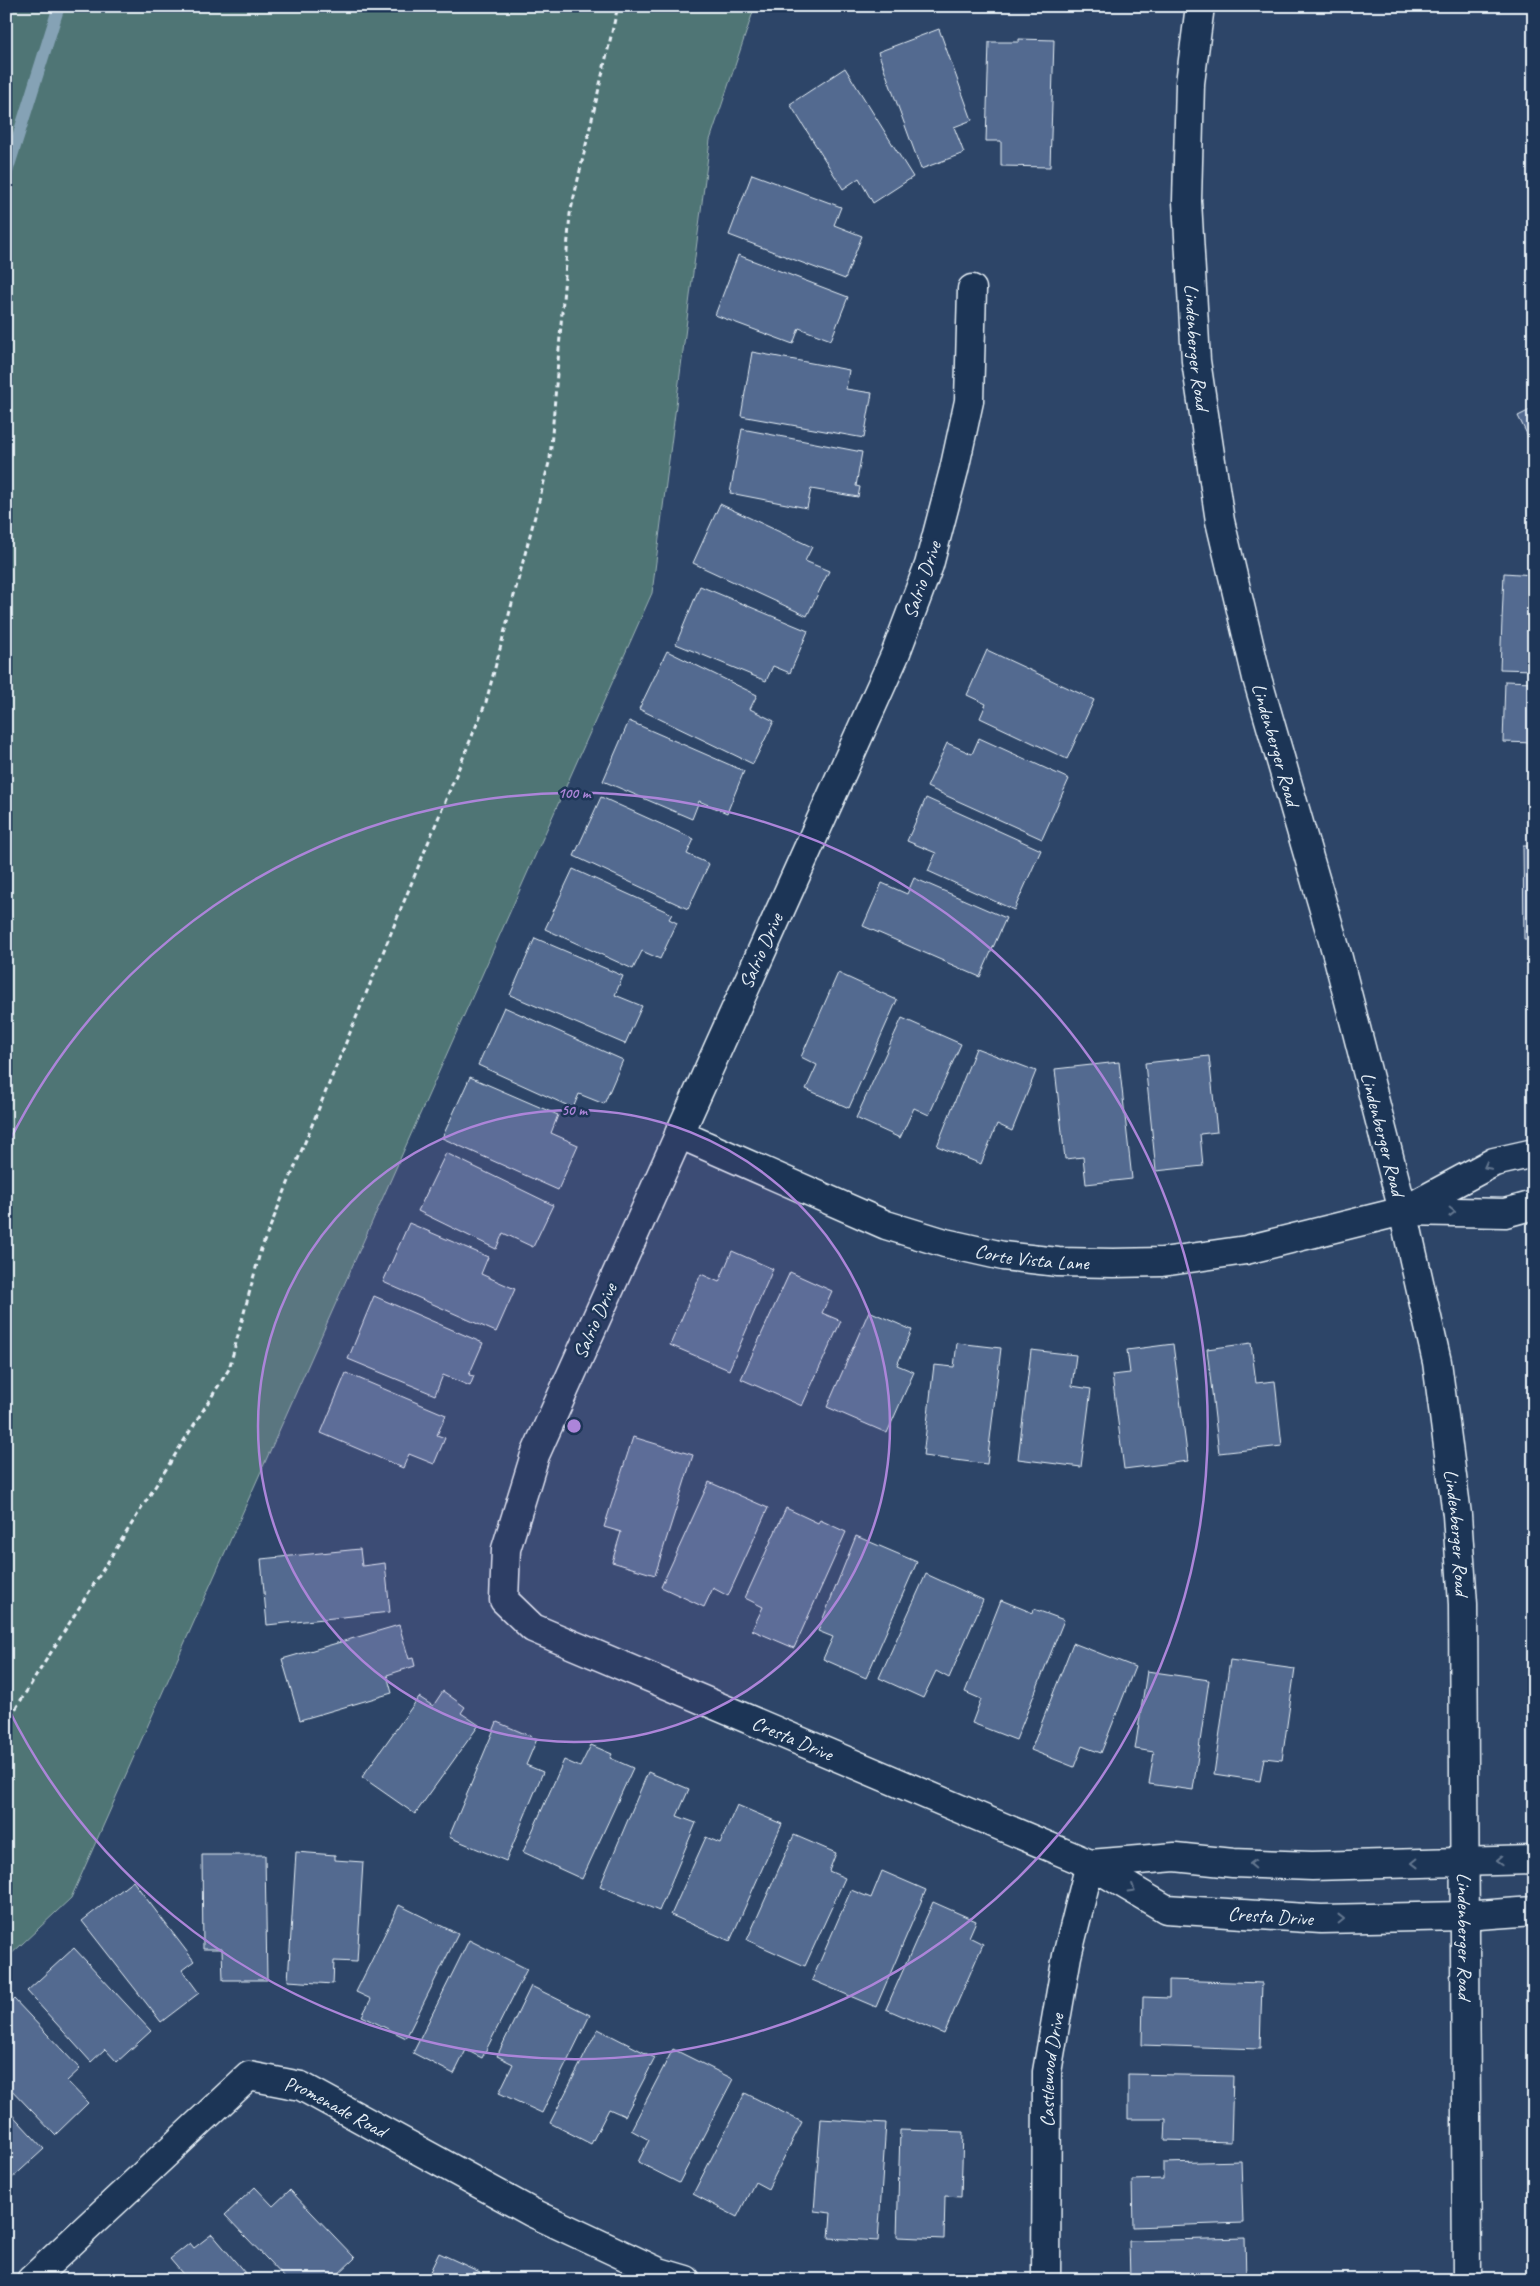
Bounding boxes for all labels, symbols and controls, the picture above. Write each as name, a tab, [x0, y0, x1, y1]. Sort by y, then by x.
street label: Lindenberger Road	[1179, 283, 1216, 415]
street label: Salrio Drive	[897, 537, 947, 622]
street label: Lindenberger Road	[1247, 680, 1307, 812]
text: 100 m	[558, 784, 592, 803]
street label: Salrio Drive	[733, 908, 789, 993]
street label: Lindenberger Road	[1355, 1069, 1412, 1201]
text: 50 m	[561, 1101, 588, 1120]
one-way arrow	[1483, 1160, 1492, 1170]
one-way arrow	[1448, 1207, 1456, 1217]
street label: Corte Vista Lane	[973, 1238, 1090, 1275]
street label: Salrio Drive	[567, 1278, 623, 1363]
centre of rings	[565, 1417, 583, 1435]
street label: Lindenberger Road	[1439, 1468, 1475, 1599]
street label: Cresta Drive	[748, 1710, 838, 1767]
one-way arrow	[1495, 1856, 1502, 1866]
one-way arrow	[1248, 1858, 1256, 1869]
one-way arrow	[1411, 1858, 1419, 1869]
street label: Lindenberger Road	[1452, 1873, 1478, 2002]
one-way arrow	[1126, 1882, 1135, 1892]
street label: Cresta Drive	[1227, 1901, 1315, 1931]
one-way arrow	[1338, 1914, 1345, 1924]
street label: Castlewood Drive	[1034, 2010, 1070, 2127]
street label: Promenade Road	[282, 2071, 394, 2144]

